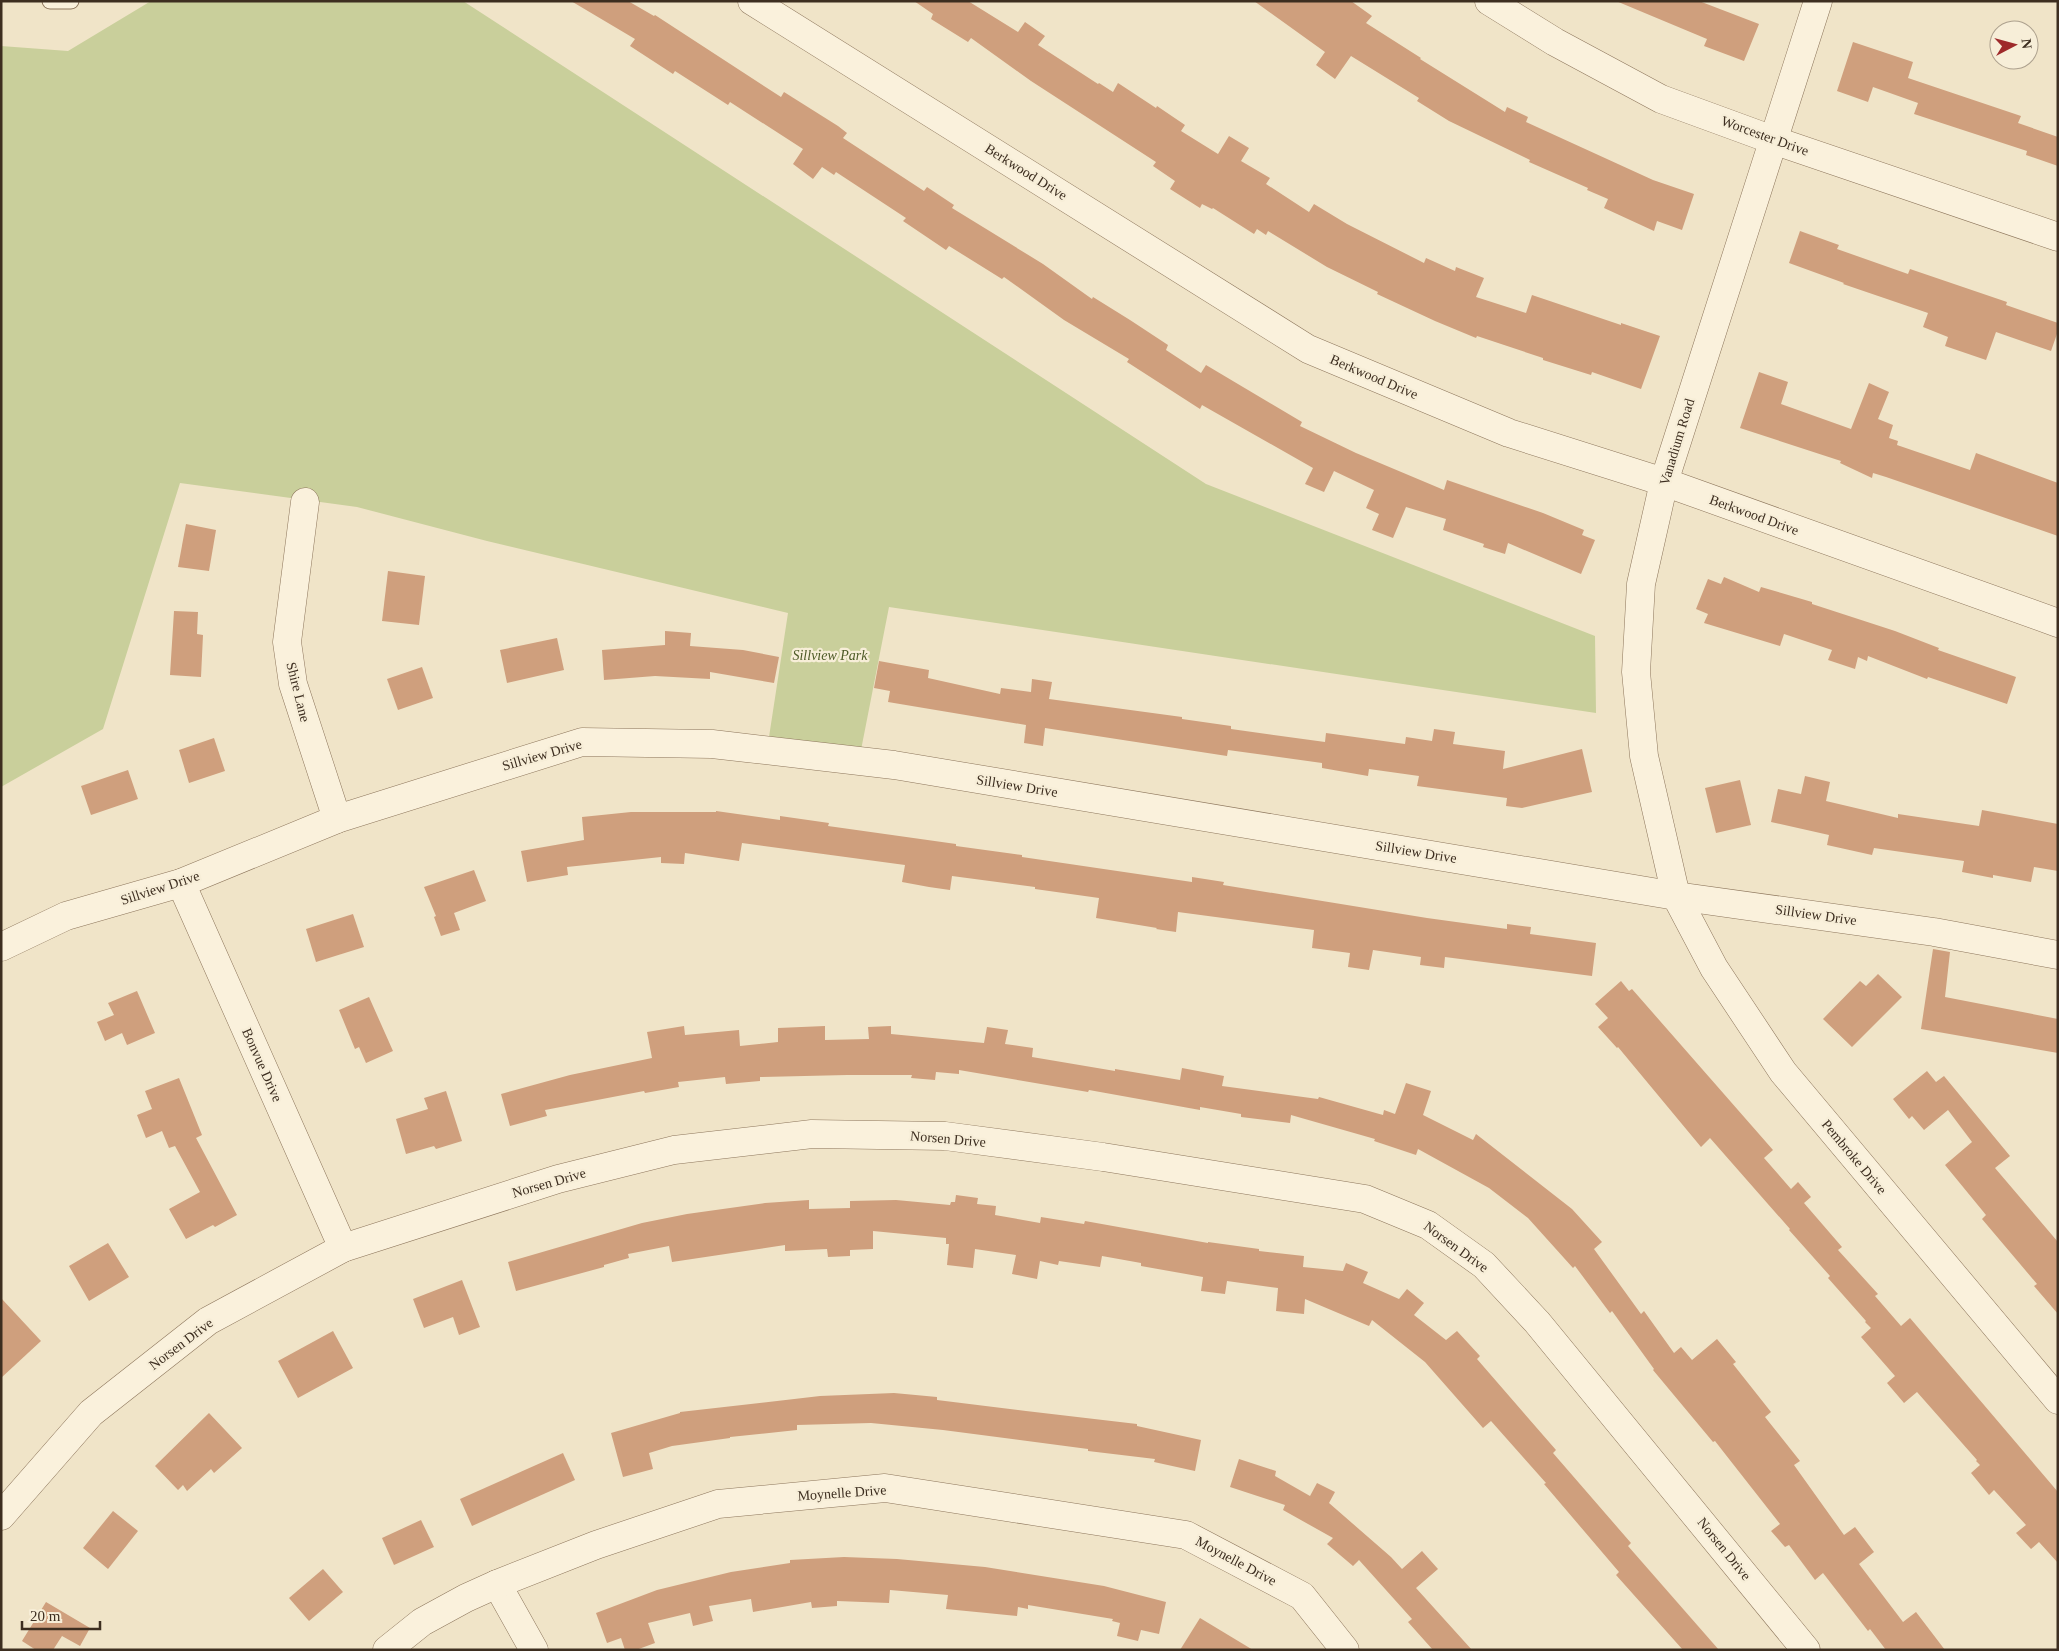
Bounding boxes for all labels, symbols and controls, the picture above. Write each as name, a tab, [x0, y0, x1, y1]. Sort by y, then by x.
north arrow	[1989, 20, 2039, 70]
text: N	[2018, 38, 2034, 50]
street label: Worcester Drive	[1719, 113, 1811, 159]
street label: Berkwood Drive	[982, 141, 1070, 203]
street label: Berkwood Drive	[1328, 352, 1420, 402]
street label: Vanadium Road	[1657, 397, 1697, 487]
street label: Berkwood Drive	[1707, 492, 1801, 538]
park label: Sillview Park	[792, 648, 868, 663]
street label: Shire Lane	[283, 661, 313, 723]
street label: Sillview Drive	[500, 736, 584, 774]
street label: Sillview Drive	[975, 772, 1059, 800]
street label: Sillview Drive	[1374, 838, 1458, 866]
street label: Sillview Drive	[119, 868, 201, 908]
street label: Sillview Drive	[1774, 902, 1858, 928]
street label: Bonvue Drive	[239, 1026, 285, 1104]
street label: Pembroke Drive	[1819, 1117, 1889, 1197]
street label: Norsen Drive	[910, 1128, 986, 1150]
street label: Norsen Drive	[510, 1165, 588, 1201]
street label: Norsen Drive	[1421, 1219, 1491, 1275]
street label: Norsen Drive	[146, 1315, 216, 1373]
street label: Moynelle Drive	[797, 1482, 887, 1504]
street label: Norsen Drive	[1694, 1515, 1754, 1583]
street label: Moynelle Drive	[1193, 1533, 1279, 1589]
scale bar	[22, 1598, 100, 1630]
text: 20 m	[30, 1608, 61, 1624]

